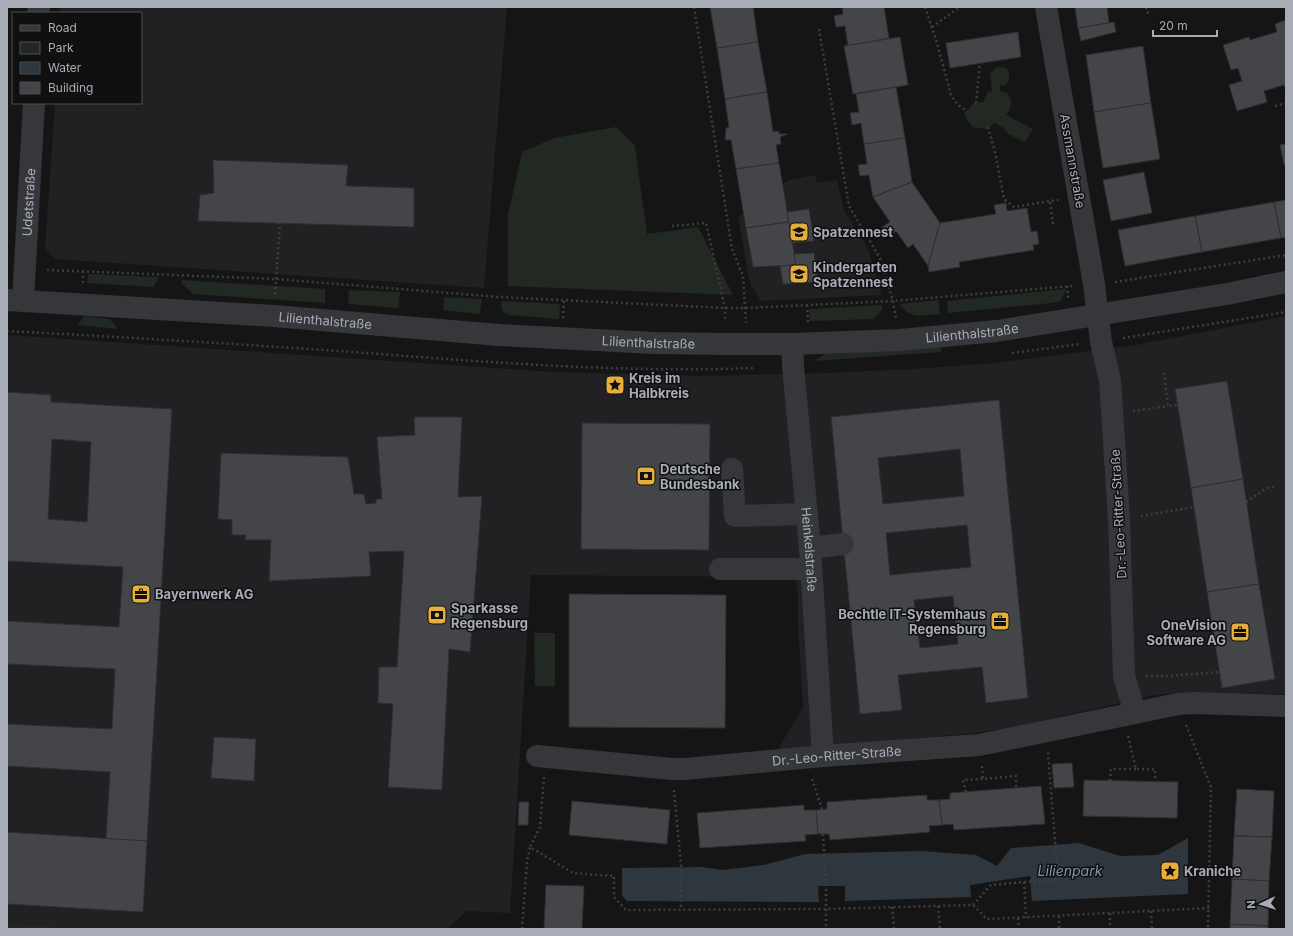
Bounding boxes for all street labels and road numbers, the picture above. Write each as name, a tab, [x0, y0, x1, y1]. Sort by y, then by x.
street label: Assmannstraße	[1057, 113, 1089, 209]
street label: Udetstraße	[19, 168, 38, 237]
street label: Lilienthalstraße	[278, 308, 373, 332]
street label: Lilienthalstraße	[925, 320, 1020, 346]
street label: Lilienthalstraße	[601, 332, 695, 352]
street label: Dr.-Leo-Ritter-Straße	[1107, 449, 1129, 579]
street label: Heinkelstraße	[798, 506, 821, 592]
street label: Dr.-Leo-Ritter-Straße	[771, 742, 902, 769]

